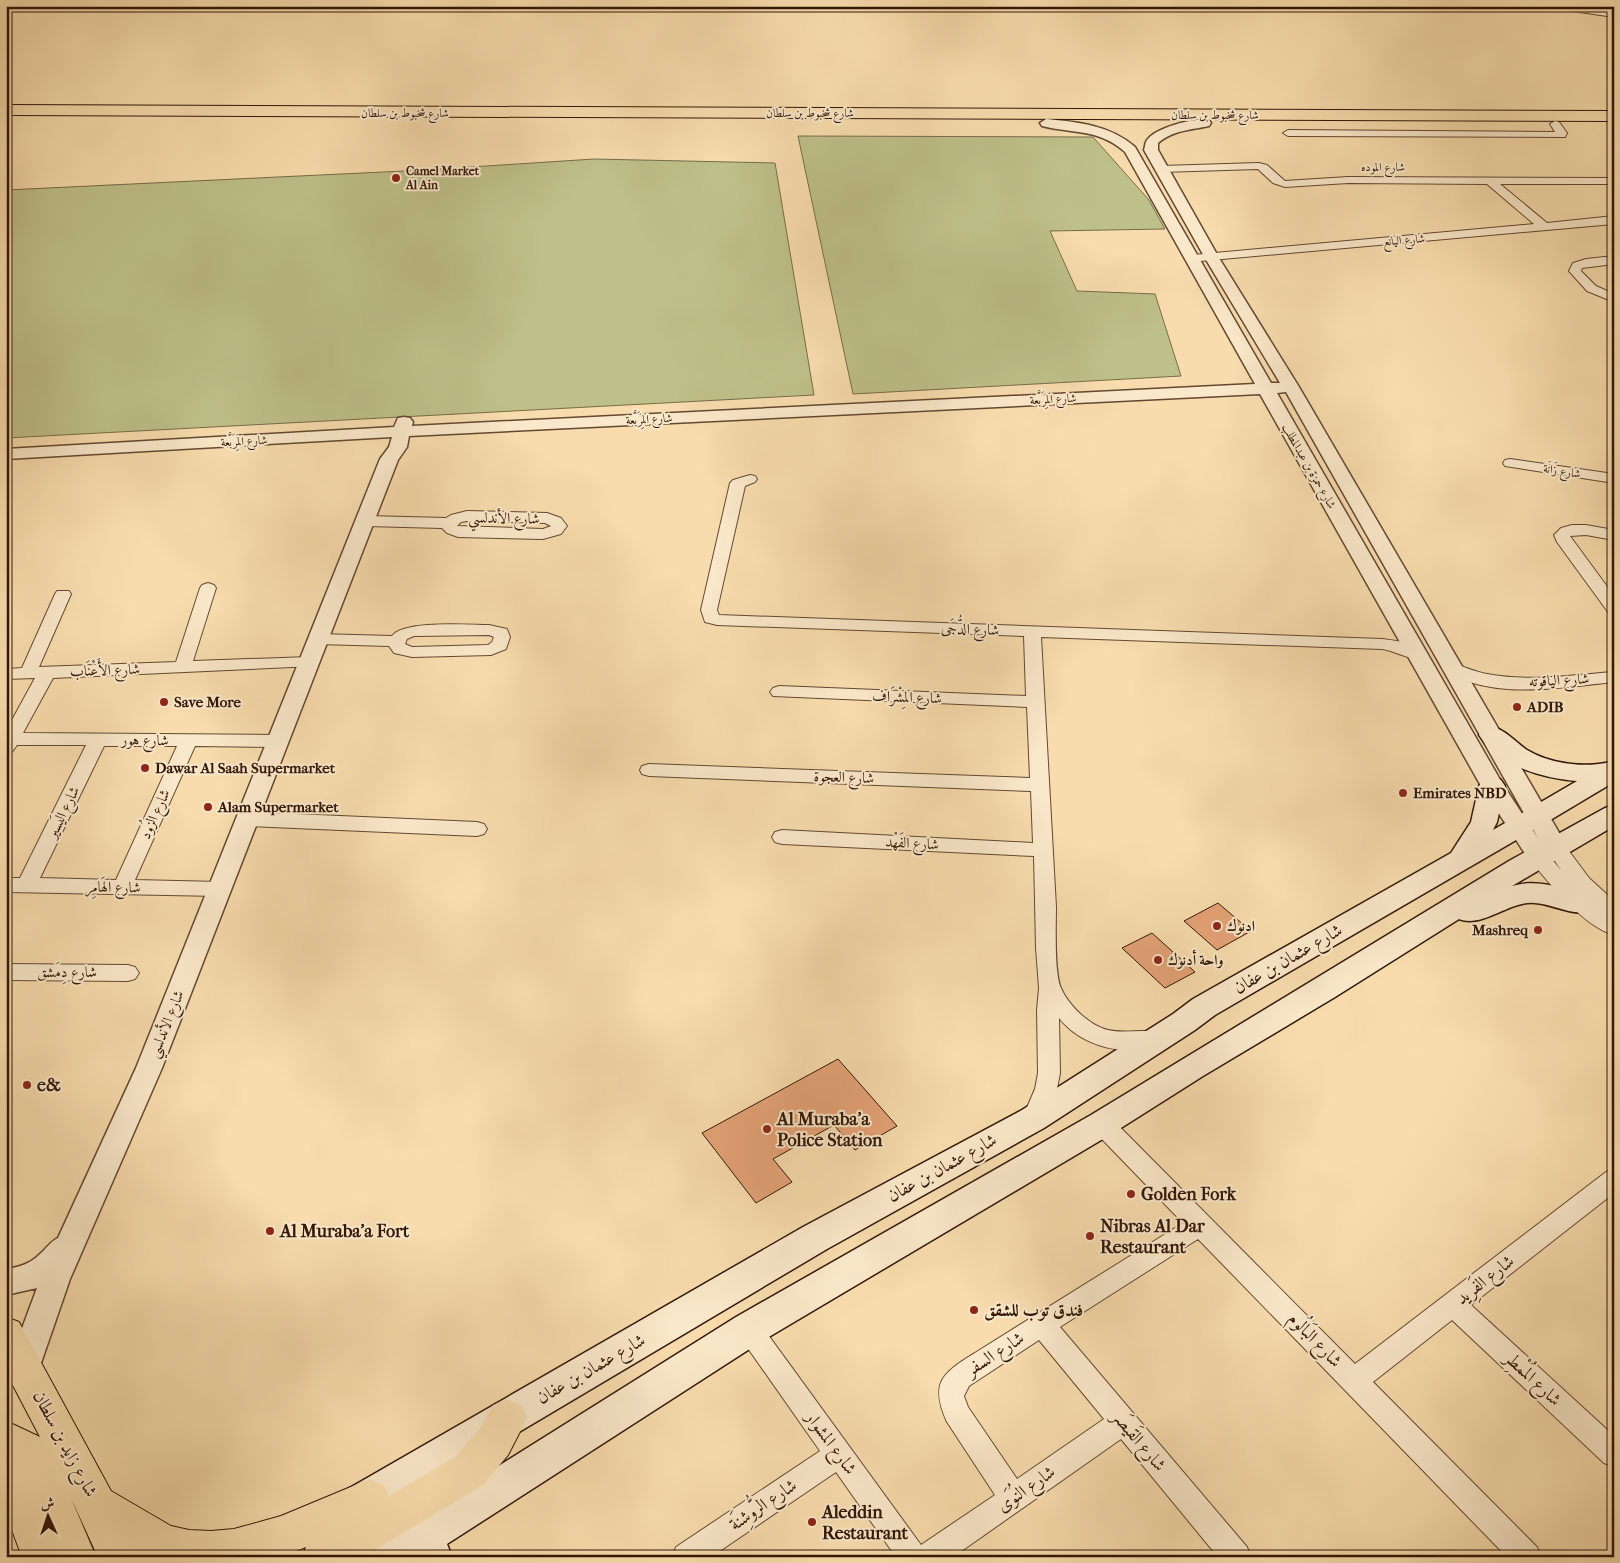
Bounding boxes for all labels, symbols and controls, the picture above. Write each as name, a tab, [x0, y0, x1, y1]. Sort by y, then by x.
street label: شارع شخبوط بن سلطان	[361, 106, 449, 124]
street label: شارع شخبوط بن سلطان	[766, 106, 854, 124]
street label: شارع شخبوط بن سلطان	[1171, 108, 1259, 126]
street label: شارع الموده	[1361, 160, 1405, 178]
place label: Camel Market Al Ain	[405, 164, 480, 192]
marker: Camel Market Al Ain	[390, 172, 402, 184]
street label: شارع اليانع	[1382, 231, 1426, 253]
street label: شارع المِرَبَّعة	[1029, 387, 1077, 411]
street label: شارع المِرَبَّعة	[625, 407, 673, 431]
street label: شارع حمزة بن عبدالمطلب	[1276, 421, 1339, 513]
street label: شارع المِرَبَّعة	[220, 429, 268, 453]
street label: شارع زَانَة	[1542, 459, 1582, 485]
street label: شارع الأندلسي	[468, 506, 540, 533]
street label: شارع الدُّجَى	[940, 614, 1000, 643]
street label: شارع الأَعْنَاب	[69, 656, 141, 684]
street label: شارع الياقوته	[1528, 669, 1590, 695]
street label: شارع المِشْرَاف	[872, 685, 942, 711]
place label: Save More	[174, 693, 242, 711]
marker: Save More	[158, 696, 170, 708]
place label: ADIB	[1526, 698, 1564, 716]
marker: ADIB	[1511, 701, 1523, 713]
street label: شارع هور	[119, 731, 169, 753]
place label: Dawar Al Saah Supermarket	[155, 759, 336, 777]
marker: Dawar Al Saah Supermarket	[139, 762, 151, 774]
street label: شارع العجوة	[813, 767, 875, 791]
street label: شارع اليَسير	[40, 782, 87, 844]
place label: Emirates NBD	[1413, 784, 1507, 802]
street label: شارع الزُود	[132, 785, 178, 843]
marker: Emirates NBD	[1397, 787, 1409, 799]
place label: Alam Supermarket	[217, 798, 339, 816]
marker: Alam Supermarket	[202, 801, 214, 813]
street label: شارع الفَهْد	[884, 831, 939, 857]
street label: شارع الهَامِر	[85, 876, 141, 900]
place label: ادنوك	[1227, 917, 1255, 935]
street label: شارع عثمان بن عفان	[1230, 919, 1348, 1002]
marker: ادنوك	[1211, 920, 1223, 932]
place label: Mashreq	[1471, 921, 1529, 939]
marker: Mashreq	[1532, 924, 1544, 936]
place label: واحة أدنوك	[1168, 949, 1223, 969]
marker: واحة أدنوك	[1152, 954, 1164, 966]
street label: شارع دِمَشق	[37, 961, 97, 985]
street label: شارع الأندلسي	[142, 987, 192, 1062]
place label: e&	[37, 1075, 61, 1096]
marker: e&	[21, 1079, 33, 1091]
place label: Al Muraba'a Police Station	[776, 1109, 883, 1151]
marker: Al Muraba'a Police Station	[761, 1123, 773, 1135]
street label: شارع عثمان بن عفان	[884, 1129, 1002, 1210]
place label: Golden Fork	[1141, 1184, 1237, 1205]
marker: Golden Fork	[1125, 1188, 1137, 1200]
place label: Nibras Al Dar Restaurant	[1100, 1216, 1205, 1258]
place label: Al Muraba'a Fort	[279, 1221, 410, 1242]
marker: Al Muraba'a Fort	[264, 1225, 276, 1237]
marker: Nibras Al Dar Restaurant	[1084, 1230, 1096, 1242]
street label: شارع الفَرِيد	[1450, 1248, 1521, 1312]
place label: فندق توب للشقق	[984, 1300, 1083, 1321]
marker: فندق توب للشقق	[968, 1304, 980, 1316]
street label: شارع البَالُوم	[1280, 1305, 1350, 1375]
street label: شارع السفر	[960, 1327, 1030, 1385]
street label: شارع عثمان بن عفان	[533, 1329, 651, 1412]
street label: شارع المُمْطِر	[1496, 1342, 1569, 1413]
street label: شارع زايد بن سلطان	[25, 1387, 102, 1503]
street label: شارع القَيصَر	[1103, 1403, 1173, 1478]
street label: شارع المشوار	[797, 1406, 861, 1481]
street label: شارع النُوَى	[990, 1457, 1062, 1520]
street label: شارع الرُّوشِنَة	[721, 1469, 803, 1538]
north arrow	[22, 1490, 72, 1540]
text: ش	[40, 1495, 55, 1512]
place label: Aleddin Restaurant	[821, 1502, 909, 1544]
marker: Aleddin Restaurant	[806, 1516, 818, 1528]

